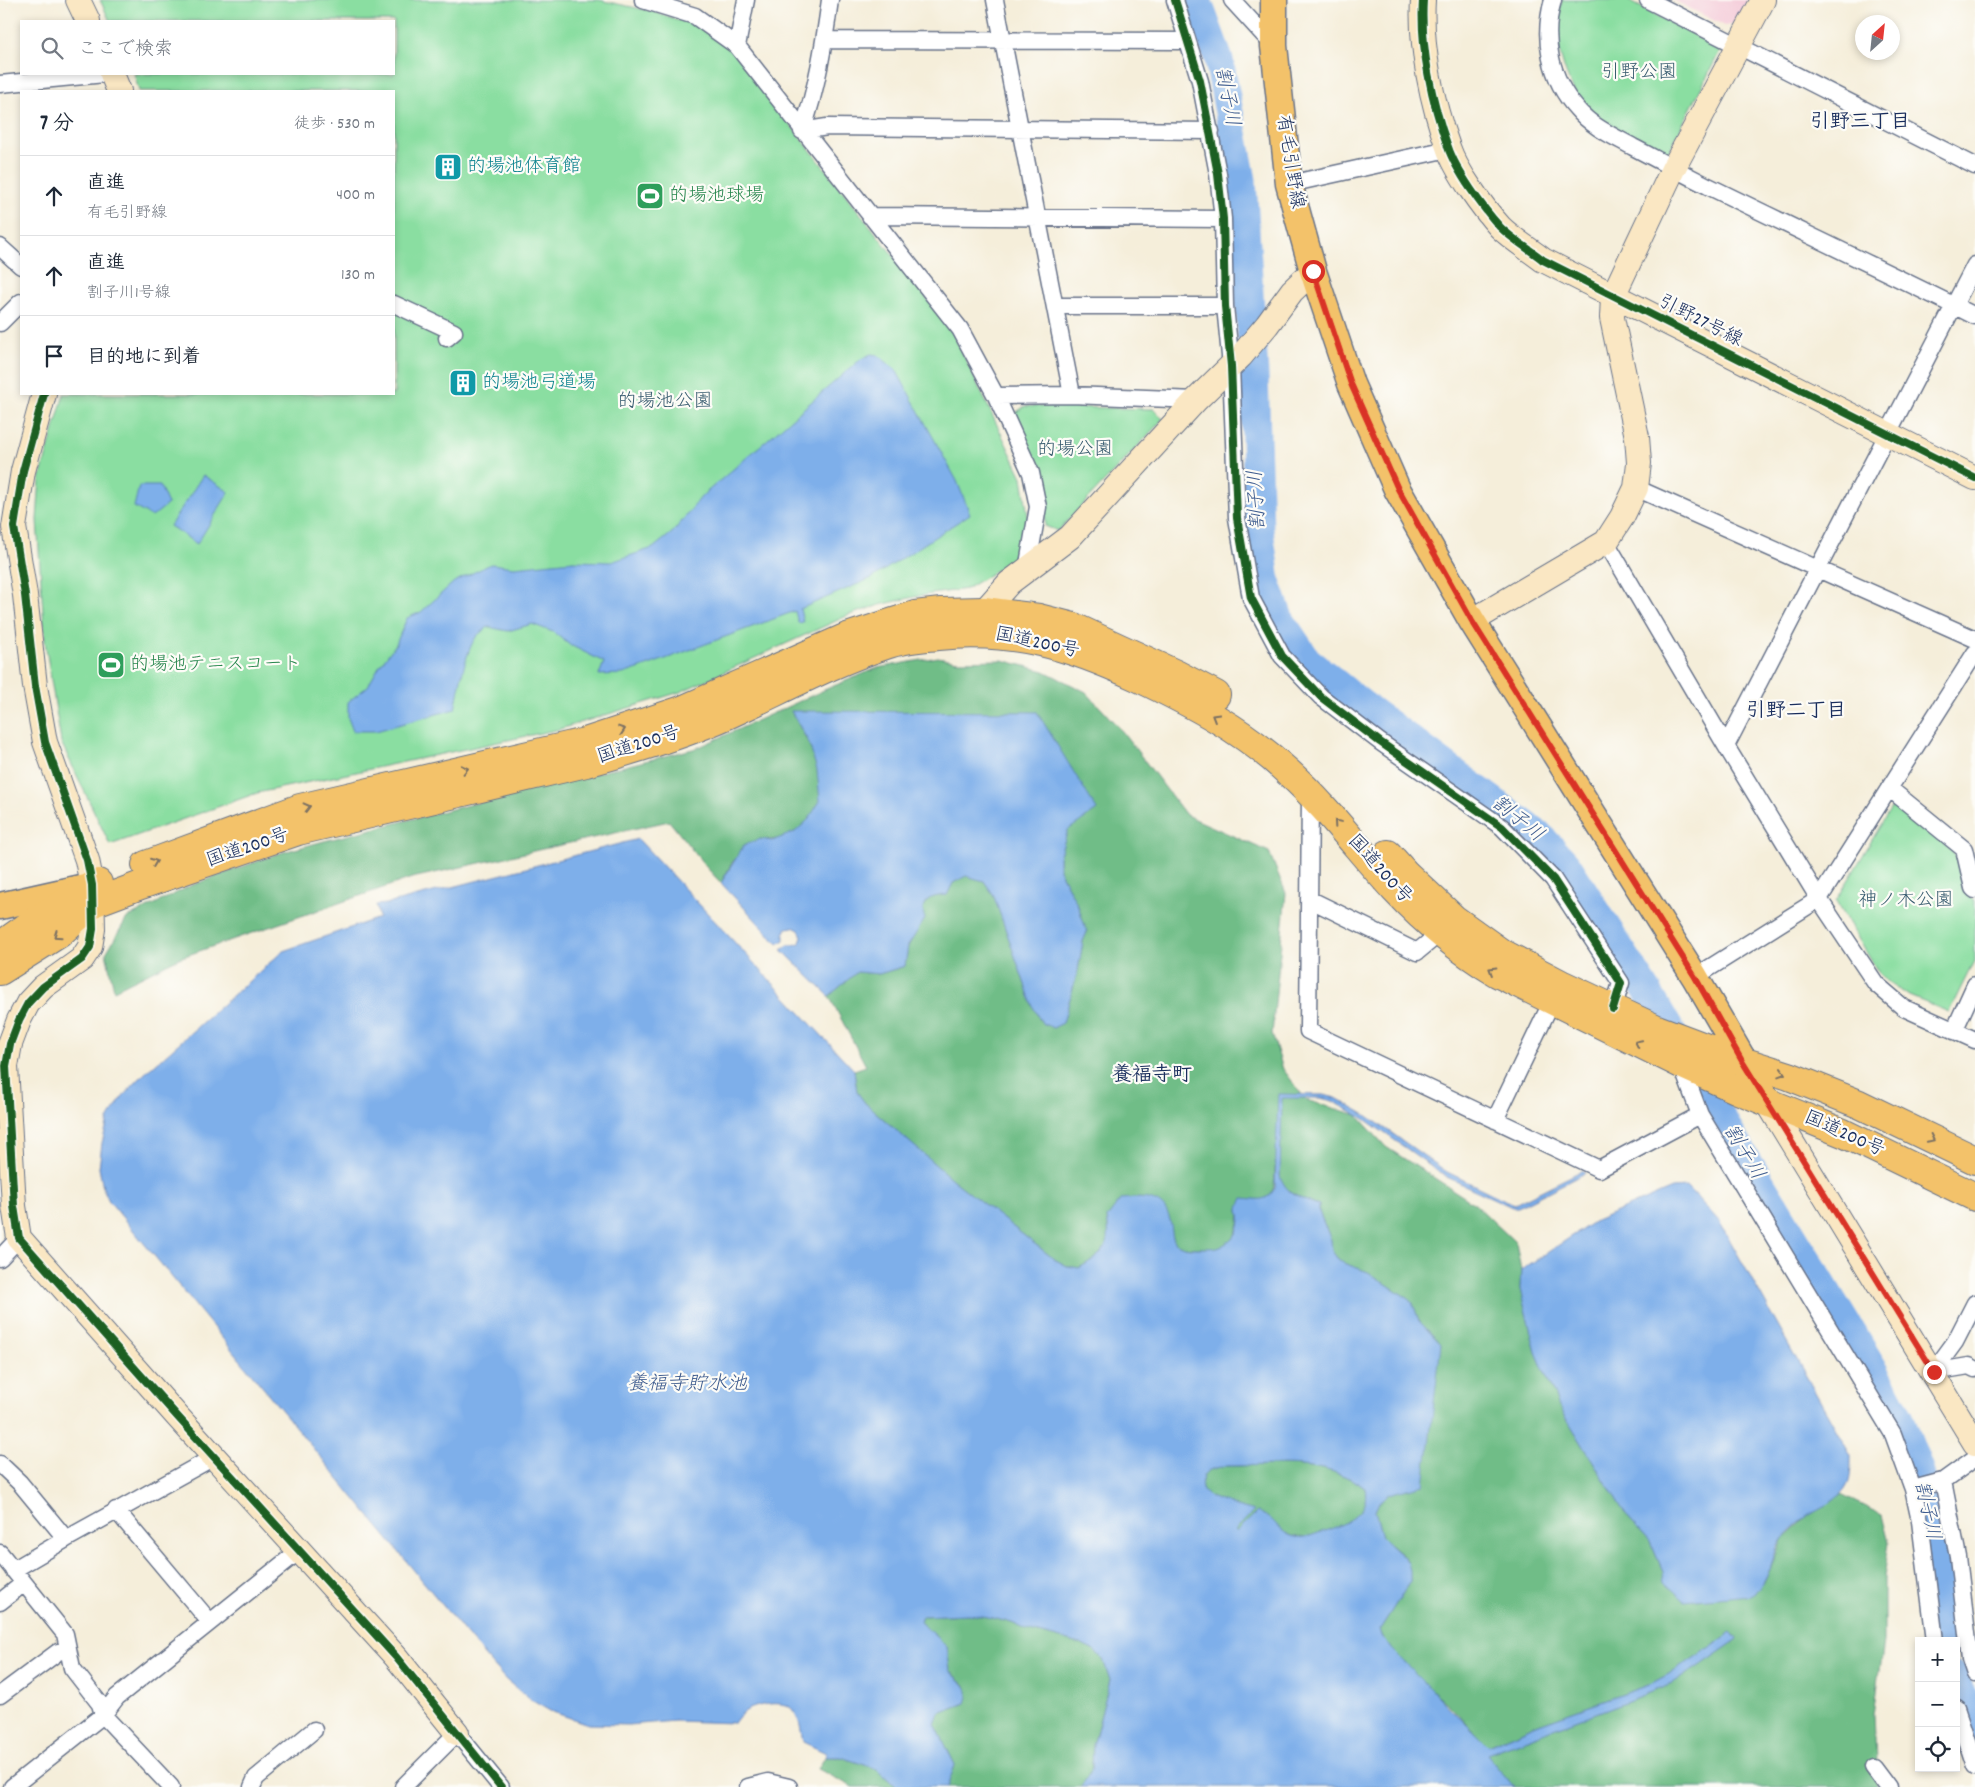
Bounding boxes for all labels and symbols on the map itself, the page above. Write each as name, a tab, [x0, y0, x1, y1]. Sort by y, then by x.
north arrow	[1855, 15, 1900, 60]
park label: 引野公園	[1601, 60, 1677, 87]
water label: 割子川	[1207, 65, 1245, 129]
district label: 引野三丁目	[1810, 109, 1910, 137]
street label: 有毛引野線	[1268, 113, 1310, 211]
building icon: 的場池体育館	[433, 152, 463, 182]
place label: 的場池体育館	[467, 154, 581, 181]
sports icon: 的場池球場	[635, 181, 665, 211]
place label: 的場池球場	[669, 183, 764, 210]
route start	[1302, 260, 1325, 283]
street label: 引野27号線	[1653, 289, 1747, 355]
building icon: 的場池弓道場	[448, 368, 478, 398]
place label: 的場池弓道場	[482, 370, 596, 397]
park label: 的場池公園	[617, 389, 713, 416]
park label: 的場公園	[1037, 437, 1113, 464]
water label: 割子川	[1242, 469, 1274, 531]
street label: 国道200号	[992, 622, 1082, 666]
sports icon: 的場池テニスコート	[96, 650, 126, 680]
place label: 的場池テニスコート	[130, 652, 301, 679]
district label: 引野二丁目	[1746, 698, 1846, 726]
one-way arrow	[1212, 713, 1221, 723]
street label: 国道200号	[594, 720, 684, 772]
one-way arrow	[618, 726, 626, 736]
one-way arrow	[460, 764, 469, 775]
water label: 割子川	[1485, 790, 1549, 850]
one-way arrow	[302, 802, 311, 813]
one-way arrow	[1335, 820, 1343, 829]
street label: 国道200号	[203, 822, 293, 876]
street label: 国道200号	[1340, 829, 1418, 911]
one-way arrow	[149, 858, 158, 868]
park label: 神ノ木公園	[1858, 888, 1954, 915]
one-way arrow	[53, 929, 63, 938]
one-way arrow	[1489, 967, 1498, 977]
one-way arrow	[1634, 1039, 1643, 1049]
district label: 養福寺町	[1112, 1062, 1192, 1090]
one-way arrow	[1777, 1068, 1786, 1078]
street label: 国道200号	[1799, 1105, 1889, 1165]
water label: 割子川	[1716, 1120, 1770, 1186]
one-way arrow	[1926, 1132, 1935, 1143]
route end	[1923, 1361, 1946, 1384]
water label: 養福寺貯水池	[627, 1371, 748, 1399]
water label: 割子川	[1906, 1479, 1946, 1543]

